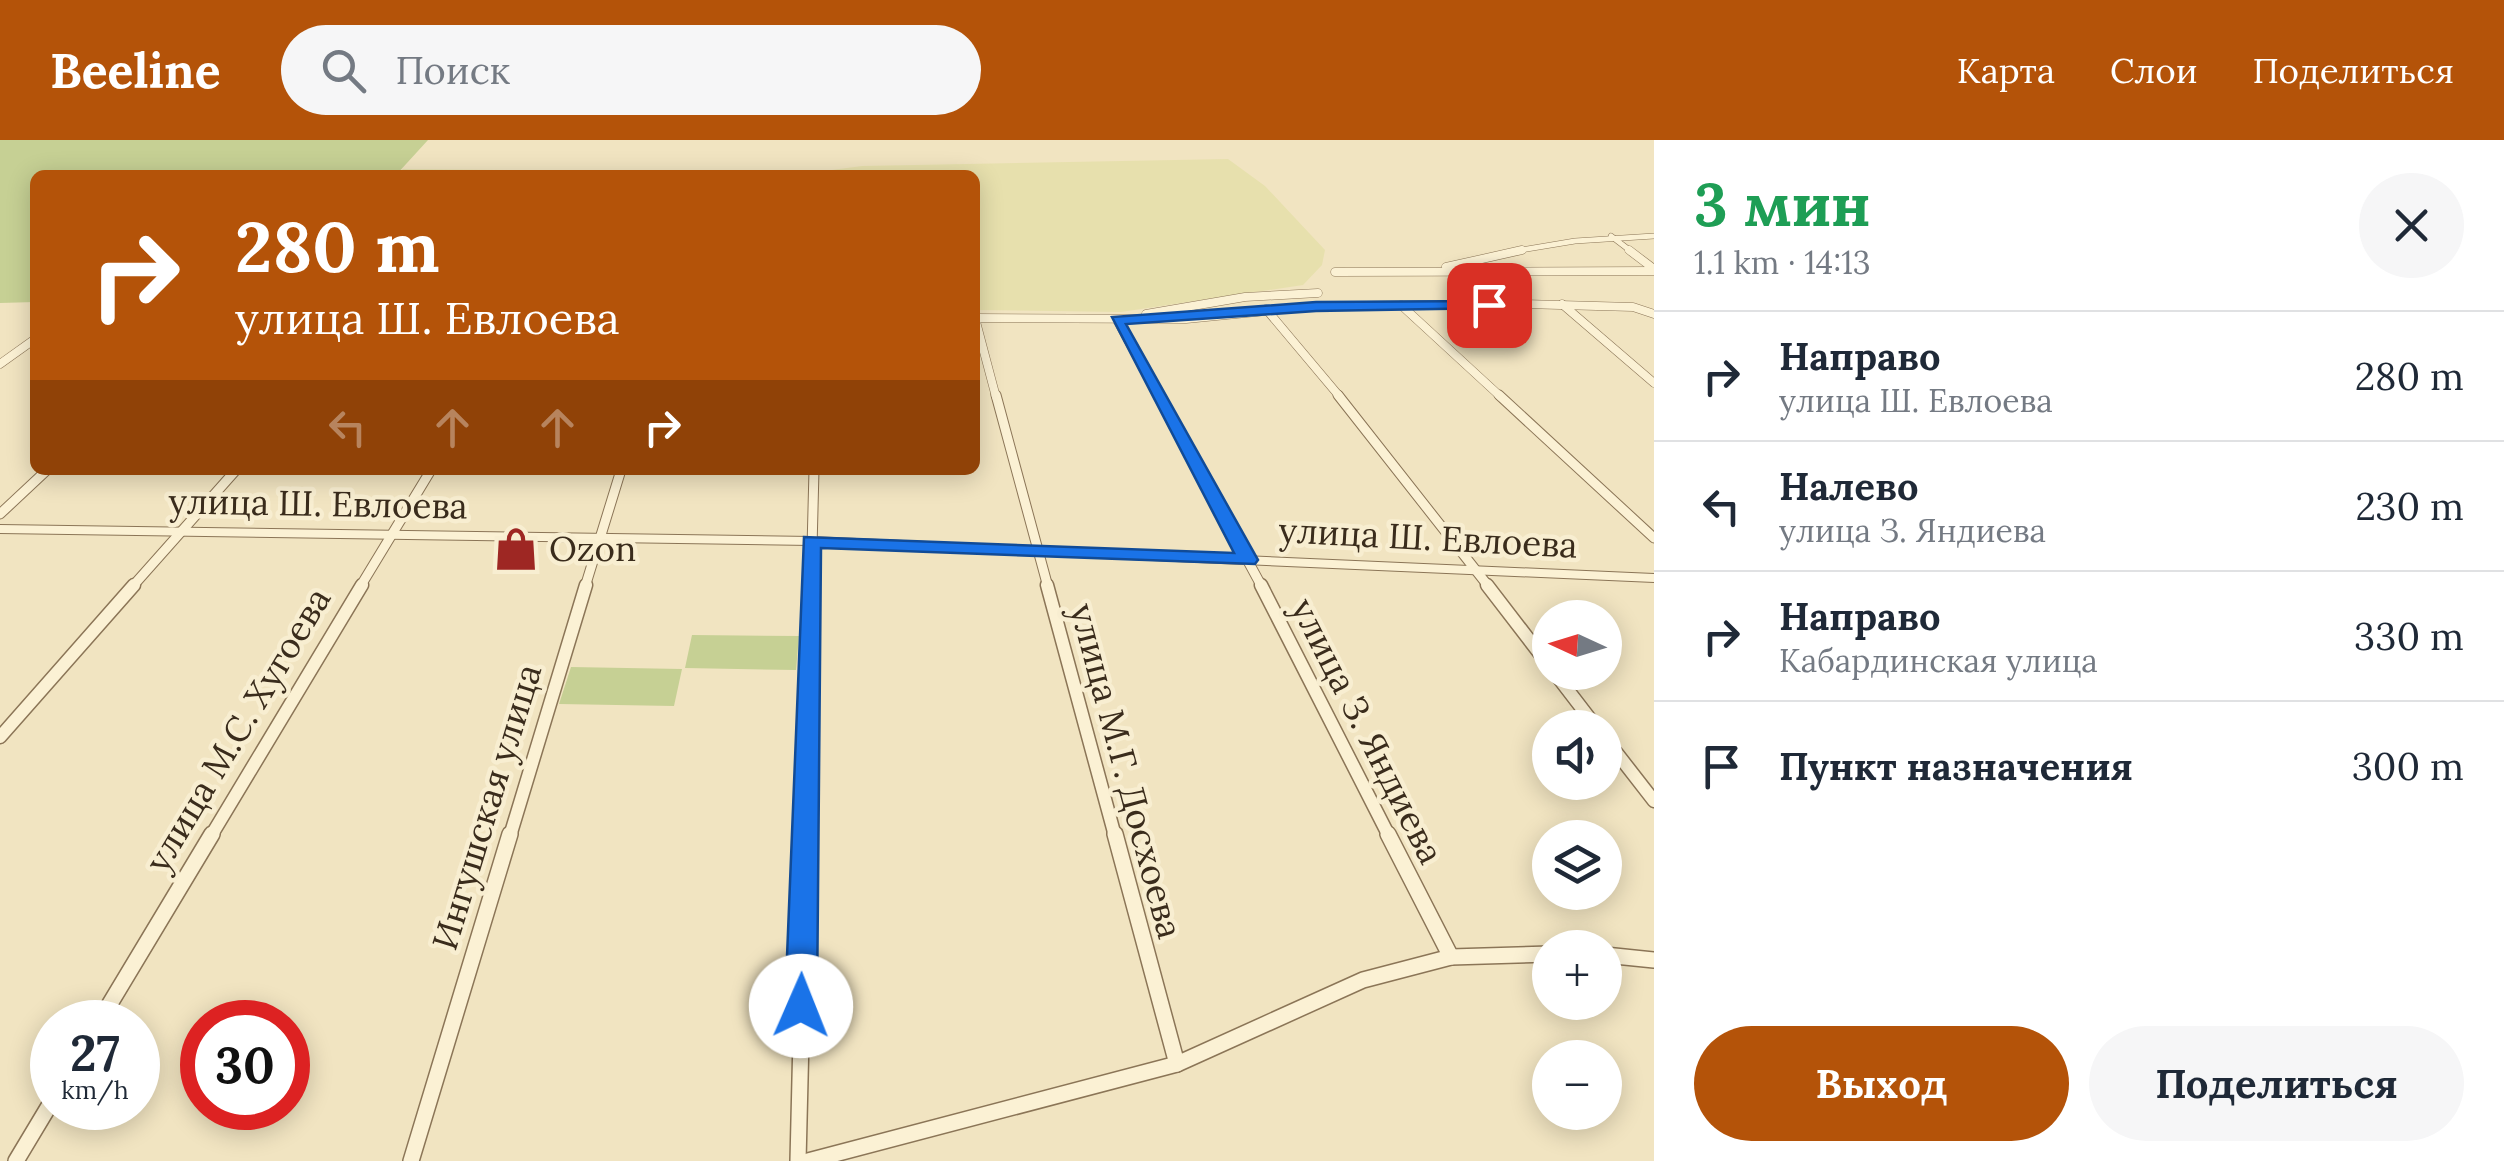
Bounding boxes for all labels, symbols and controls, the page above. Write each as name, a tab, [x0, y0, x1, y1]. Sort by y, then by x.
search box	[281, 25, 981, 115]
text: Beeline	[50, 40, 221, 101]
icon: search	[316, 43, 371, 98]
text: Поиск	[396, 46, 510, 94]
text: Карта	[1957, 48, 2055, 93]
text: Слои	[2110, 48, 2198, 93]
text: Поделиться	[2253, 48, 2454, 93]
text: 3 мин	[1694, 166, 1871, 242]
button: close	[2359, 173, 2464, 278]
text: 280 m	[235, 202, 440, 291]
icon: right	[70, 210, 200, 340]
text: 1.1 km · 14:13	[1694, 242, 1871, 283]
pin	[1447, 263, 1532, 348]
icon: arrive	[1462, 278, 1517, 333]
text: улица Ш. Евлоева	[235, 289, 620, 346]
text: Направо	[1779, 332, 1941, 380]
icon: right	[1694, 349, 1749, 404]
text: 280 m	[2355, 352, 2464, 400]
text: улица Ш. Евлоева	[1779, 380, 2053, 421]
icon: left	[320, 400, 375, 455]
icon: ahead	[425, 400, 480, 455]
icon: ahead	[530, 400, 585, 455]
icon: right	[635, 400, 690, 455]
text: Налево	[1779, 462, 1919, 510]
street label: улица Ш. Евлоева	[168, 478, 468, 529]
icon: left	[1694, 479, 1749, 534]
text: 230 m	[2355, 482, 2464, 530]
street label: улица Ш. Евлоева	[1277, 507, 1579, 568]
text: улица З. Яндиева	[1779, 510, 2046, 551]
shop icon: Ozon	[492, 525, 540, 573]
place label: Ozon	[549, 526, 636, 571]
street label: улица М.С. Хугоева	[135, 579, 340, 880]
street label: улица З. Яндиева	[1281, 590, 1454, 871]
text: Направо	[1779, 592, 1941, 640]
street label: улица М.Г. Досхоева	[1060, 598, 1193, 943]
north arrow	[1532, 600, 1622, 690]
map controls	[1532, 600, 1622, 1130]
icon: right	[1694, 609, 1749, 664]
text: 330 m	[2354, 612, 2464, 660]
text: Кабардинская улица	[1779, 640, 2098, 681]
street label: Ингушская улица	[422, 659, 551, 955]
button: sound	[1532, 710, 1622, 800]
icon: arrive	[1694, 739, 1749, 794]
text: Пункт назначения	[1779, 742, 2133, 790]
text: 300 m	[2352, 742, 2464, 790]
button: layers	[1532, 820, 1622, 910]
button: +	[1532, 930, 1622, 1020]
position arrow	[749, 954, 853, 1058]
speed limit sign: 30	[180, 1000, 310, 1130]
text: 27	[70, 1021, 120, 1085]
button: Выход	[1694, 1026, 2069, 1141]
button: Поделиться	[2089, 1026, 2464, 1141]
button: −	[1532, 1040, 1622, 1130]
text: km/h	[61, 1074, 129, 1106]

